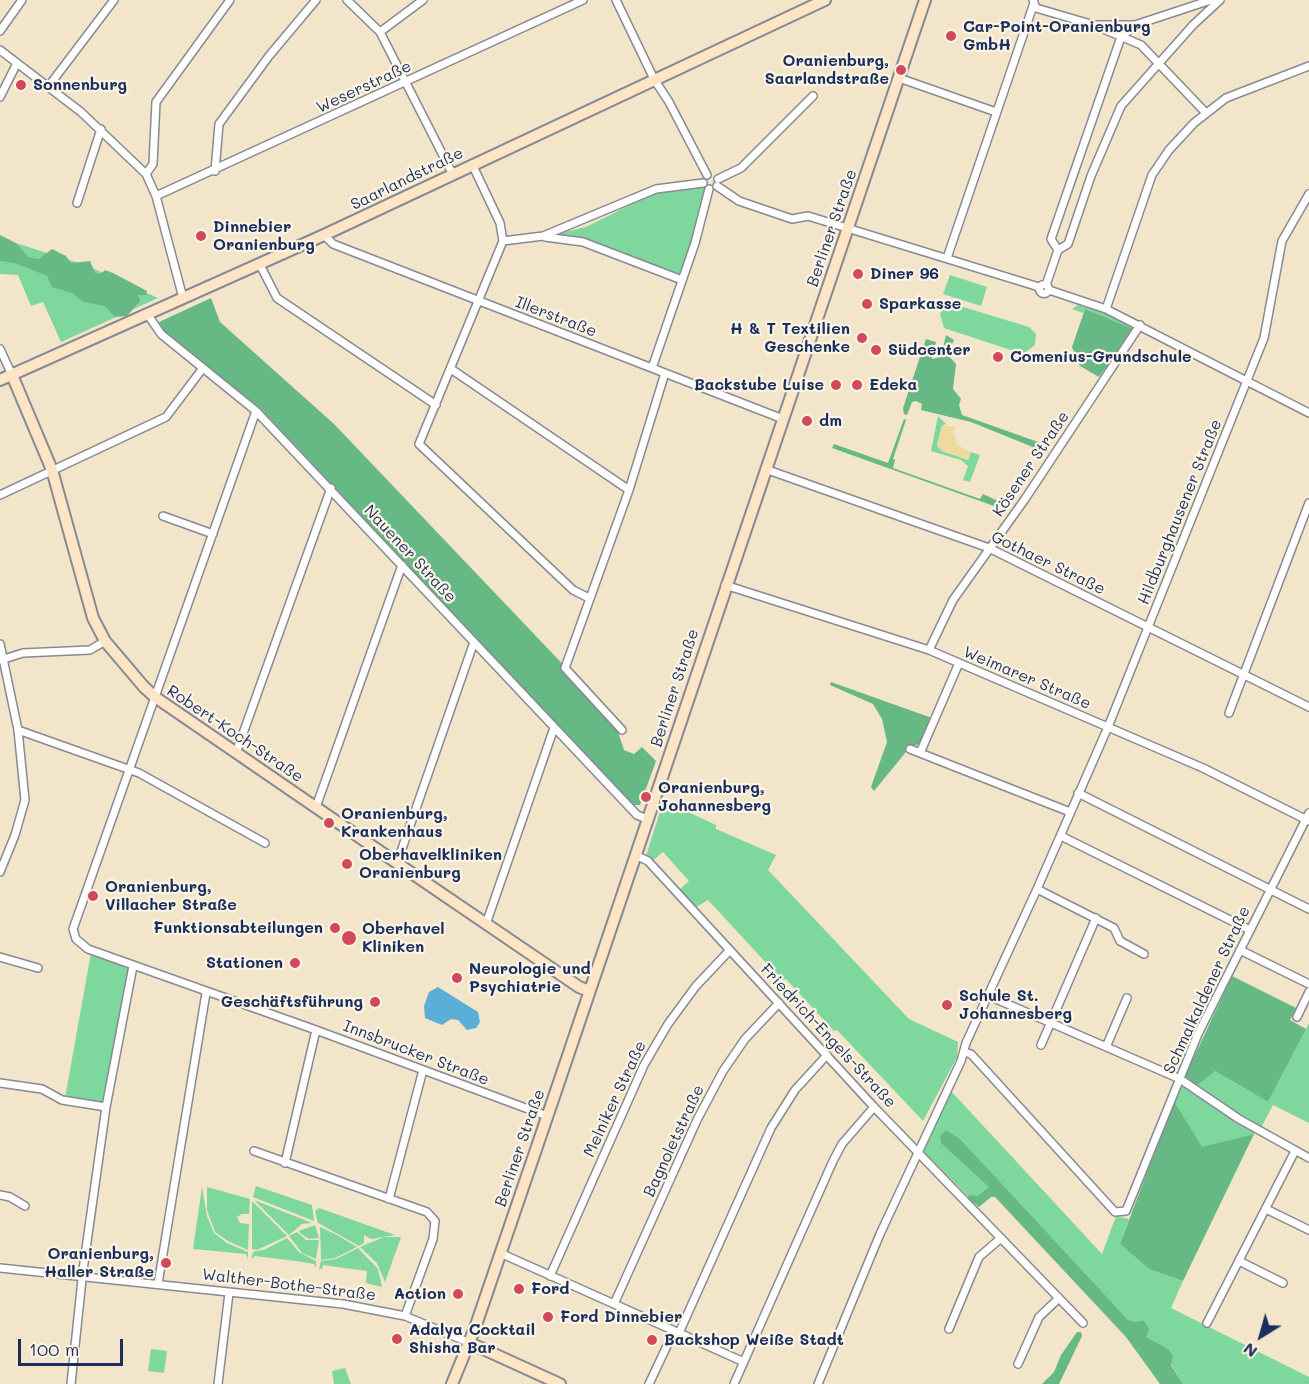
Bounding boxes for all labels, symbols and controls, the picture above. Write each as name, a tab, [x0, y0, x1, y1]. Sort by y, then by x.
place label: Car-Point-Oranienburg GmbH	[963, 17, 1151, 55]
marker: Car-Point-Oranienburg GmbH	[944, 29, 958, 43]
place label: Oranienburg, Saarlandstraße	[765, 51, 889, 89]
street label: Weserstraße	[313, 57, 415, 117]
marker: Oranienburg, Saarlandstraße	[894, 63, 908, 77]
place label: Sonnenburg	[33, 75, 127, 95]
marker: Sonnenburg	[14, 78, 28, 92]
street label: Saarlandstraße	[348, 143, 466, 215]
street label: Berliner Straße	[803, 167, 861, 289]
place label: Dinnebier Oranienburg	[213, 217, 315, 255]
marker: Dinnebier Oranienburg	[194, 229, 208, 243]
place label: Diner 96	[870, 264, 939, 284]
marker: Diner 96	[851, 267, 865, 281]
street label: Illerstraße	[512, 293, 600, 341]
place label: Sparkasse	[879, 294, 961, 314]
marker: Sparkasse	[860, 297, 874, 311]
place label: H & T Textilien Geschenke	[730, 319, 850, 357]
marker: H & T Textilien Geschenke	[855, 331, 869, 345]
place label: Südcenter	[888, 340, 971, 360]
marker: Südcenter	[869, 343, 883, 357]
place label: Comenius-Grundschule	[1010, 347, 1191, 367]
marker: Comenius-Grundschule	[991, 350, 1005, 364]
place label: Backstube Luise	[694, 375, 824, 395]
place label: Edeka	[869, 375, 917, 395]
marker: Backstube Luise	[829, 378, 843, 392]
marker: Edeka	[850, 378, 864, 392]
street label: Kösener Straße	[989, 408, 1073, 520]
place label: dm	[819, 411, 842, 431]
marker: dm	[800, 414, 814, 428]
street label: Hildburghausener Straße	[1134, 417, 1226, 607]
street label: Nauener Straße	[360, 501, 460, 607]
street label: Gothaer Straße	[988, 527, 1108, 599]
street label: Berliner Straße	[647, 627, 703, 749]
street label: Weimarer Straße	[960, 642, 1094, 714]
street label: Robert-Koch-Straße	[163, 681, 307, 787]
place label: Oranienburg, Johannesberg	[658, 778, 771, 816]
marker: Oranienburg, Johannesberg	[639, 790, 653, 804]
place label: Oranienburg, Krankenhaus	[341, 804, 448, 842]
marker: Oranienburg, Krankenhaus	[322, 816, 336, 830]
place label: Oberhavelkliniken Oranienburg	[359, 845, 502, 883]
marker: Oberhavelkliniken Oranienburg	[340, 857, 354, 871]
place label: Oranienburg, Villacher Straße	[105, 877, 237, 915]
marker: Oranienburg, Villacher Straße	[86, 889, 100, 903]
street label: Schmalkaldener Straße	[1160, 903, 1254, 1077]
place label: Funktionsabteilungen	[153, 918, 323, 938]
place label: Oberhavel Kliniken	[362, 919, 445, 957]
marker: Funktionsabteilungen	[328, 921, 342, 935]
marker: Oberhavel Kliniken	[340, 929, 358, 947]
place label: Stationen	[206, 953, 283, 973]
marker: Stationen	[288, 956, 302, 970]
place label: Neurologie und Psychiatrie	[469, 959, 591, 997]
street label: Friedrich-Engels-Straße	[756, 960, 900, 1112]
marker: Neurologie und Psychiatrie	[450, 971, 464, 985]
place label: Schule St. Johannesberg	[959, 986, 1072, 1024]
place label: Geschäftsführung	[221, 992, 363, 1012]
marker: Geschäftsführung	[368, 995, 382, 1009]
marker: Schule St. Johannesberg	[940, 998, 954, 1012]
street label: Innsbrucker Straße	[340, 1016, 492, 1090]
street label: Melniker Straße	[580, 1038, 650, 1160]
street label: Bagnoletstraße	[640, 1082, 708, 1200]
street label: Berliner Straße	[491, 1087, 549, 1209]
place label: Oranienburg, Haller Straße	[44, 1244, 154, 1282]
marker: Oranienburg, Haller Straße	[159, 1256, 173, 1270]
street label: Walther-Bothe-Straße	[201, 1265, 377, 1305]
place label: Ford	[531, 1279, 569, 1299]
marker: Ford	[512, 1282, 526, 1296]
place label: Action	[394, 1284, 446, 1304]
marker: Action	[451, 1287, 465, 1301]
north arrow	[1231, 1306, 1291, 1366]
place label: Ford Dinnebier	[560, 1307, 682, 1327]
marker: Ford Dinnebier	[541, 1310, 555, 1324]
place label: Adalya Cocktail Shisha Bar	[409, 1320, 535, 1358]
scale bar	[21, 1327, 126, 1365]
place label: Backshop Weiße Stadt	[664, 1330, 844, 1350]
marker: Adalya Cocktail Shisha Bar	[390, 1332, 404, 1346]
marker: Backshop Weiße Stadt	[645, 1333, 659, 1347]
text: 100 m	[29, 1337, 79, 1361]
text: N	[1239, 1339, 1261, 1363]

